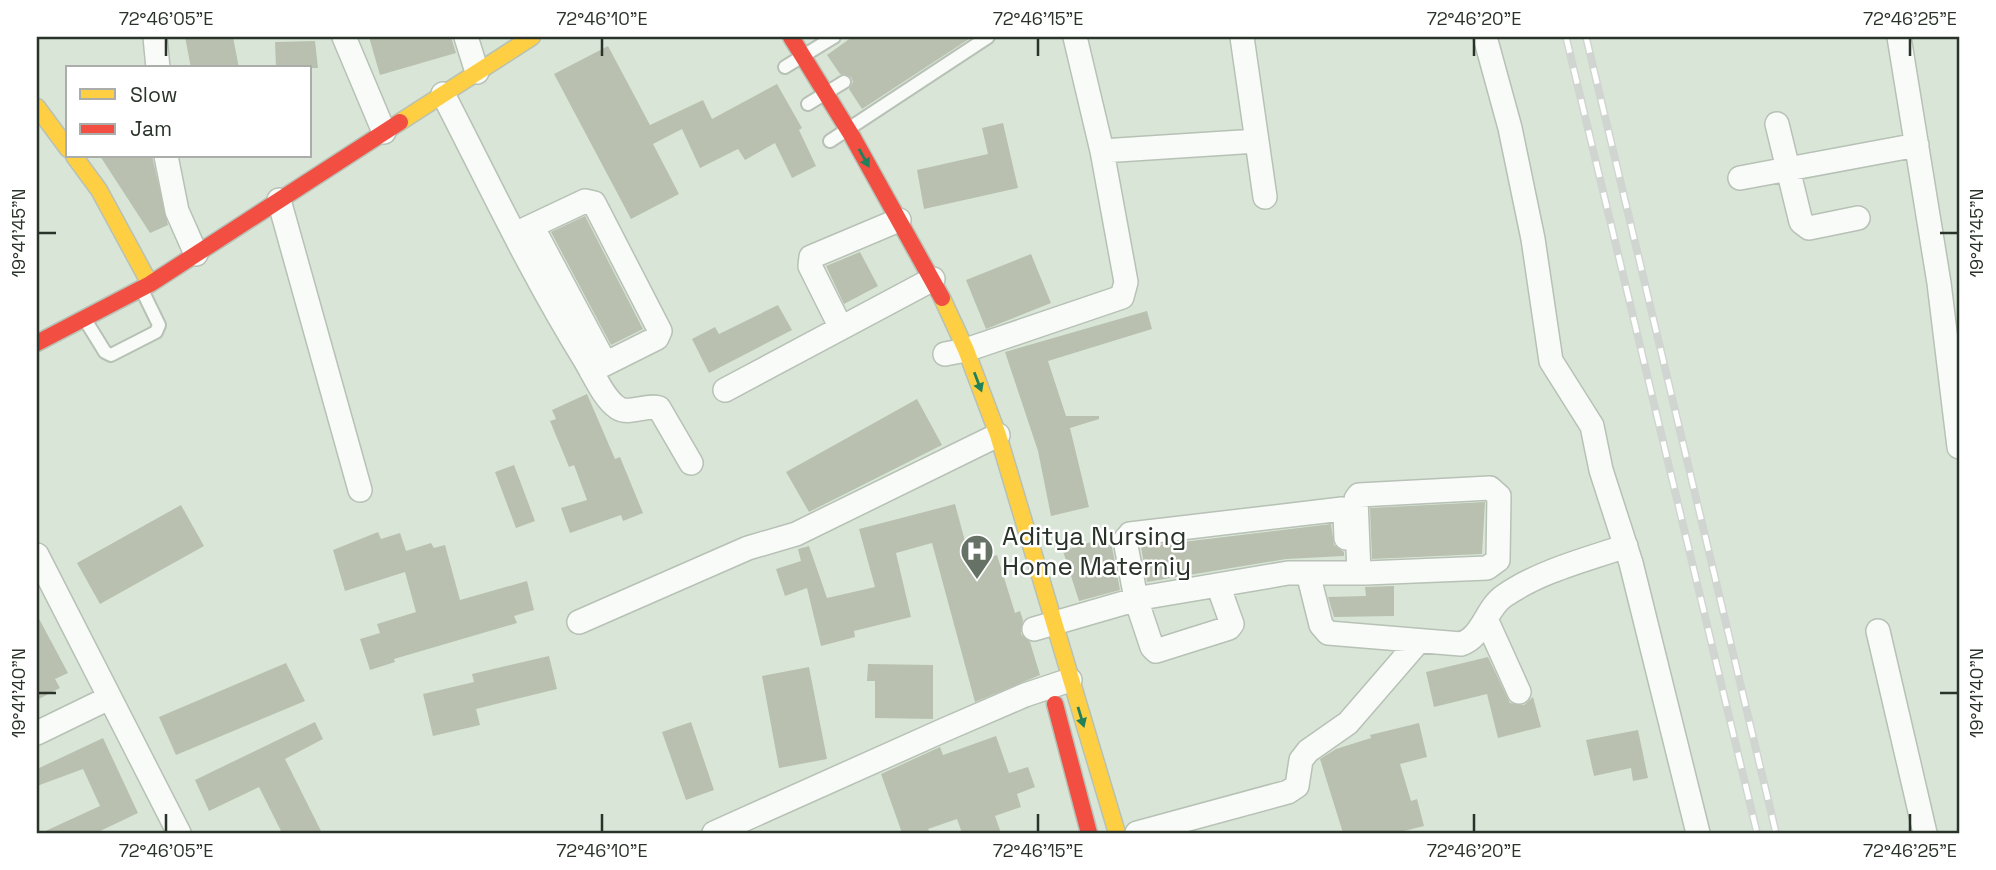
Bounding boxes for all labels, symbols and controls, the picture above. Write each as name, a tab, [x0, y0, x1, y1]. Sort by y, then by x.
text: 72°46'05"E	[119, 7, 213, 30]
text: 72°46'10"E	[556, 7, 648, 30]
text: 72°46'15"E	[993, 7, 1083, 30]
text: 72°46'20"E	[1427, 7, 1521, 30]
text: 72°46'25"E	[1863, 7, 1957, 30]
legend	[66, 66, 312, 158]
text: Slow	[130, 81, 178, 108]
text: Jam	[130, 115, 172, 142]
one-way arrow	[859, 148, 870, 168]
text: 19°41'45"N	[7, 188, 30, 278]
text: 19°41'45"N	[1965, 188, 1988, 278]
one-way arrow	[972, 372, 983, 393]
place label: Aditya Nursing Home Materniy	[1002, 519, 1191, 583]
hospital icon: Aditya Nursing Home Materniy	[958, 532, 996, 581]
text: 19°41'40"N	[7, 648, 30, 738]
text: 19°41'40"N	[1965, 648, 1988, 738]
one-way arrow	[1077, 706, 1087, 727]
text: 72°46'05"E	[119, 839, 213, 862]
text: 72°46'10"E	[556, 839, 648, 862]
text: 72°46'15"E	[993, 839, 1083, 862]
text: 72°46'20"E	[1427, 839, 1521, 862]
text: 72°46'25"E	[1863, 839, 1957, 862]

